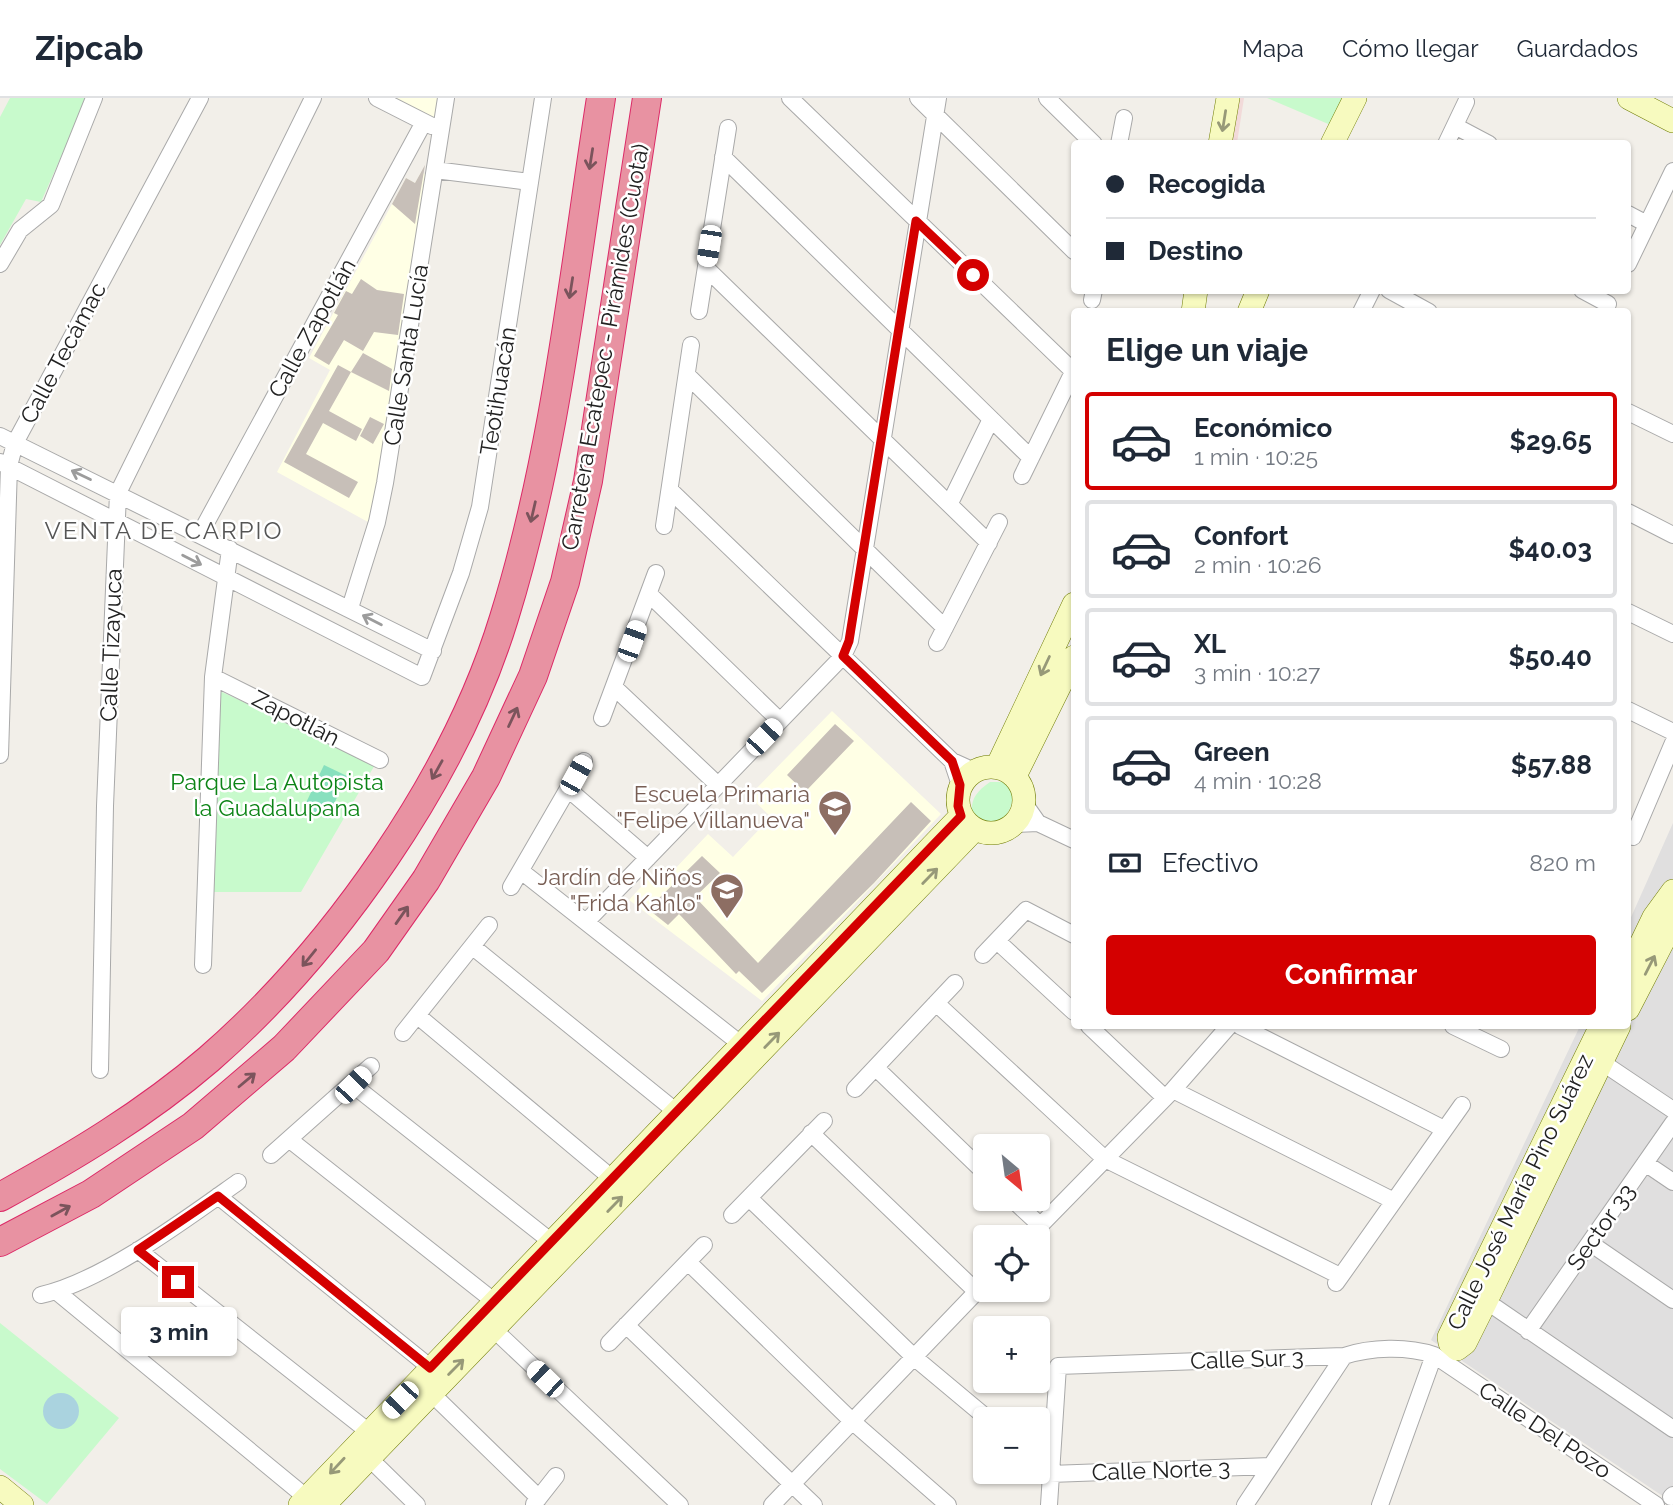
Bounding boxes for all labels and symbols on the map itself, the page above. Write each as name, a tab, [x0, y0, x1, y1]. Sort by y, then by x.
one-way arrow	[1217, 109, 1230, 132]
street label: Carretera Ecatepec - Pirámides (Cuota)	[555, 142, 654, 552]
one-way arrow	[584, 147, 597, 170]
car	[696, 224, 723, 268]
street label: Calle Zapotlán	[262, 254, 361, 402]
route start	[957, 259, 989, 291]
street label: Calle Santa Lucía	[378, 262, 433, 448]
one-way arrow	[564, 276, 577, 299]
street label: Calle Tecámac	[14, 278, 111, 428]
street label: Teotihuacán	[474, 325, 521, 457]
one-way arrow	[71, 468, 92, 481]
one-way arrow	[526, 500, 539, 523]
district label: VENTA DE CARPIO	[45, 516, 283, 545]
one-way arrow	[181, 554, 202, 568]
street label: Calle Tizayuca	[94, 568, 127, 722]
one-way arrow	[363, 612, 383, 626]
car	[615, 618, 650, 664]
one-way arrow	[1038, 655, 1051, 676]
street label: Zapotlán	[248, 684, 345, 751]
one-way arrow	[507, 707, 520, 728]
car	[742, 715, 787, 759]
car	[557, 752, 596, 798]
one-way arrow	[430, 760, 444, 780]
park label: Parque La Autopista la Guadalupana	[170, 768, 384, 821]
place label: Escuela Primaria "Felipe Villanueva"	[616, 780, 810, 833]
school or university icon: Escuela Primaria "Felipe Villanueva"	[816, 788, 854, 837]
place label: Jardín de Niños "Frida Kahlo"	[538, 863, 702, 916]
one-way arrow	[921, 868, 938, 885]
school or university icon: Jardín de Niños "Frida Kahlo"	[708, 871, 746, 920]
one-way arrow	[395, 906, 409, 925]
one-way arrow	[301, 948, 316, 966]
one-way arrow	[1643, 955, 1657, 976]
one-way arrow	[764, 1032, 781, 1049]
street label: Calle José María Pino Suárez	[1441, 1049, 1598, 1334]
car	[331, 1063, 376, 1107]
one-way arrow	[237, 1073, 255, 1088]
north arrow	[973, 1134, 1050, 1211]
street label: Sector 33	[1561, 1178, 1640, 1275]
one-way arrow	[606, 1196, 623, 1213]
one-way arrow	[50, 1203, 70, 1217]
route end	[162, 1266, 194, 1298]
callout: 3 min	[120, 1306, 236, 1356]
street label: Calle Sur 3	[1190, 1343, 1304, 1374]
car	[523, 1357, 568, 1401]
one-way arrow	[448, 1359, 465, 1376]
street label: Calle Del Pozo	[1474, 1375, 1617, 1484]
car	[378, 1378, 423, 1422]
street label: Calle Norte 3	[1091, 1454, 1231, 1485]
one-way arrow	[328, 1457, 345, 1474]

